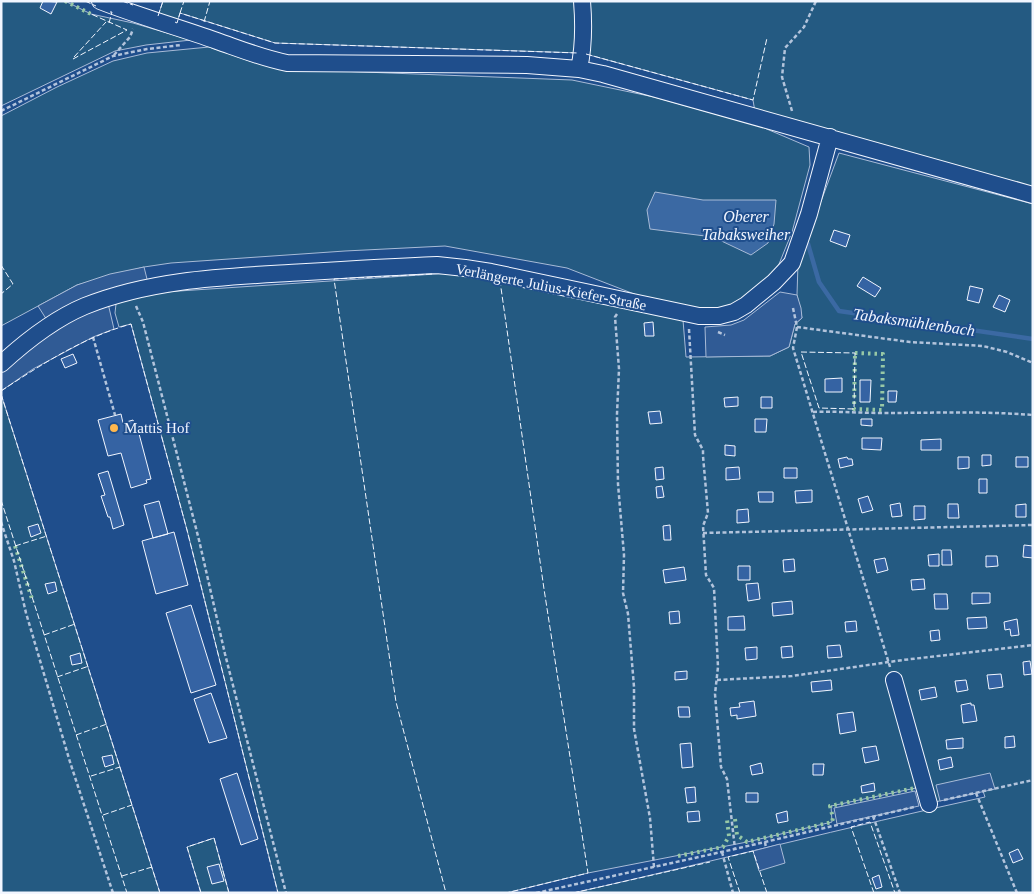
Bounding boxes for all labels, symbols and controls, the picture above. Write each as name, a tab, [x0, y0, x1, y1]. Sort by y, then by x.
water label: Oberer Tabaksweiher	[702, 208, 791, 243]
street label: Verlängerte Julius-Kiefer-Straße	[454, 261, 648, 313]
water label: Tabaksmühlenbach	[852, 305, 976, 339]
place label: Mattis Hof	[124, 420, 189, 436]
marker: Mattis Hof	[108, 422, 120, 434]

